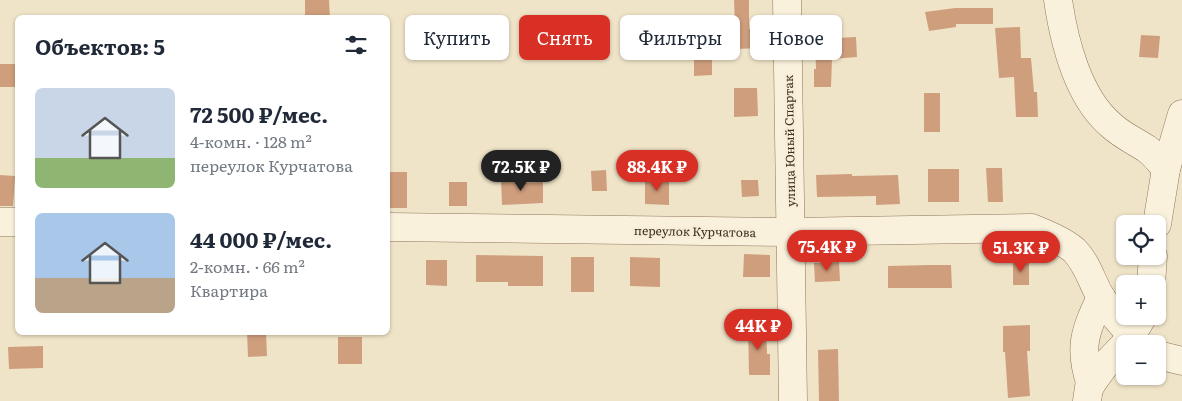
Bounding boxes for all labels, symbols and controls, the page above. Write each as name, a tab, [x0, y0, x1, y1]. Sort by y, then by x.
chip: Купить	[405, 15, 509, 60]
chip: Снять	[519, 15, 610, 60]
chip: Фильтры	[620, 15, 740, 60]
chip: Новое	[750, 15, 842, 60]
text: Объектов: 5	[35, 30, 165, 61]
icon: filters	[342, 31, 370, 59]
street label: улица Юный Спартак	[779, 75, 799, 207]
text: 72 500 ₽/мес.	[190, 98, 328, 129]
icon: home	[75, 108, 135, 168]
text: 4-комн. · 128 m²	[190, 129, 312, 153]
pin: 72.5K ₽	[475, 150, 567, 192]
pin: 88.4K ₽	[611, 150, 703, 192]
text: переулок Курчатова	[190, 153, 353, 177]
text: 72.5K ₽	[492, 154, 550, 178]
text: 88.4K ₽	[627, 154, 687, 178]
map controls	[1116, 215, 1166, 385]
button: locate	[1116, 215, 1166, 265]
street label: переулок Курчатова	[634, 221, 757, 241]
text: 44 000 ₽/мес.	[190, 223, 332, 254]
pin: 75.4K ₽	[781, 230, 873, 272]
pin: 51.3K ₽	[975, 230, 1067, 273]
icon: home	[75, 233, 135, 293]
text: 75.4K ₽	[798, 234, 856, 258]
text: 51.3K ₽	[993, 235, 1049, 259]
text: 2-комн. · 66 m²	[190, 254, 305, 278]
button: +	[1116, 275, 1166, 325]
text: Квартира	[190, 278, 268, 302]
pin: 44K ₽	[723, 308, 793, 351]
text: 44K ₽	[735, 313, 781, 337]
button: −	[1116, 335, 1166, 385]

